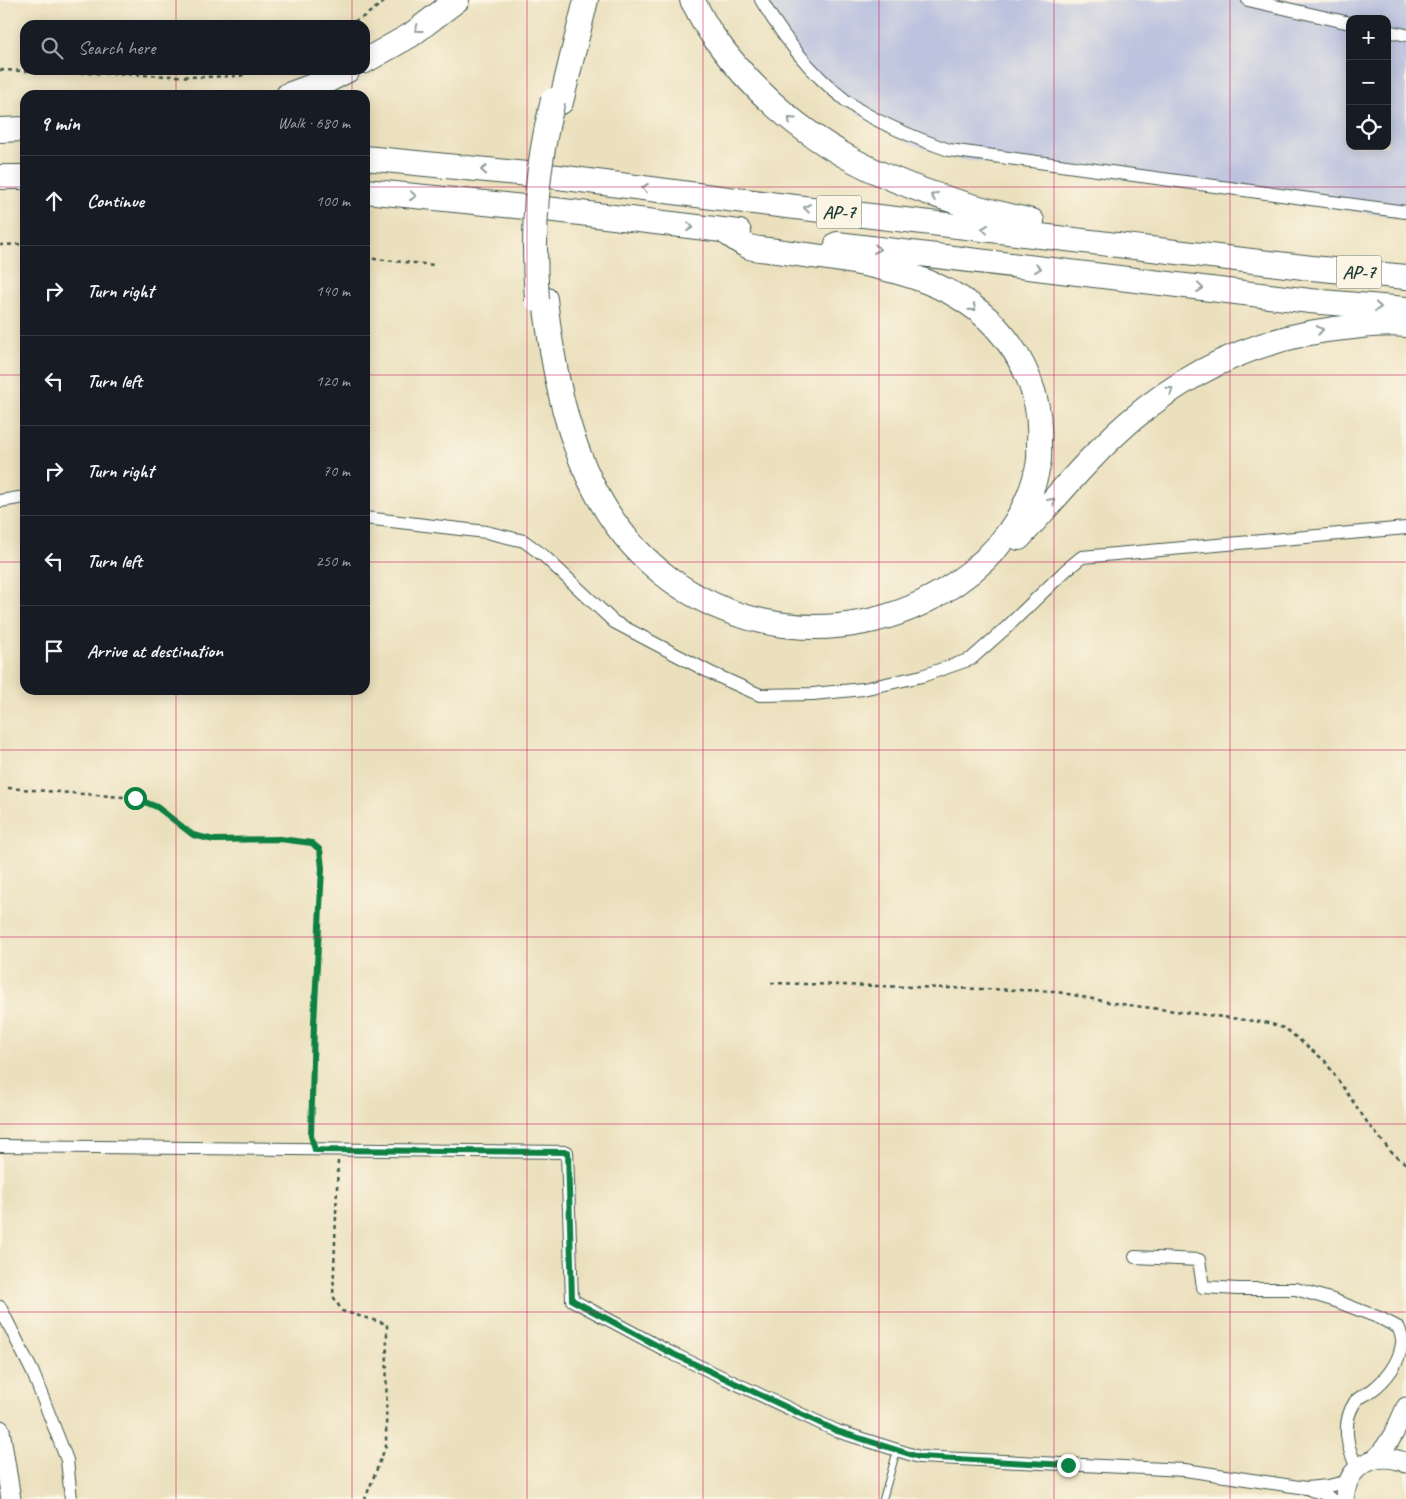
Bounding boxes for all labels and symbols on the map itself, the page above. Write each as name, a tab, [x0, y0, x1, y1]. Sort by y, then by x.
one-way arrow	[414, 23, 424, 32]
one-way arrow	[788, 116, 797, 125]
one-way arrow	[480, 164, 488, 175]
one-way arrow	[641, 183, 649, 194]
one-way arrow	[410, 190, 418, 201]
one-way arrow	[930, 192, 938, 202]
road number: AP-7	[816, 196, 862, 228]
one-way arrow	[802, 203, 810, 214]
one-way arrow	[686, 221, 695, 231]
one-way arrow	[981, 224, 989, 235]
one-way arrow	[873, 243, 881, 254]
road number: AP-7	[1336, 256, 1382, 288]
one-way arrow	[1035, 262, 1043, 273]
one-way arrow	[1196, 282, 1204, 293]
one-way arrow	[1375, 301, 1383, 312]
one-way arrow	[967, 302, 976, 310]
one-way arrow	[1315, 326, 1324, 336]
one-way arrow	[1165, 387, 1174, 397]
one-way arrow	[1046, 498, 1055, 507]
route start	[124, 787, 147, 810]
route end	[1057, 1454, 1080, 1477]

